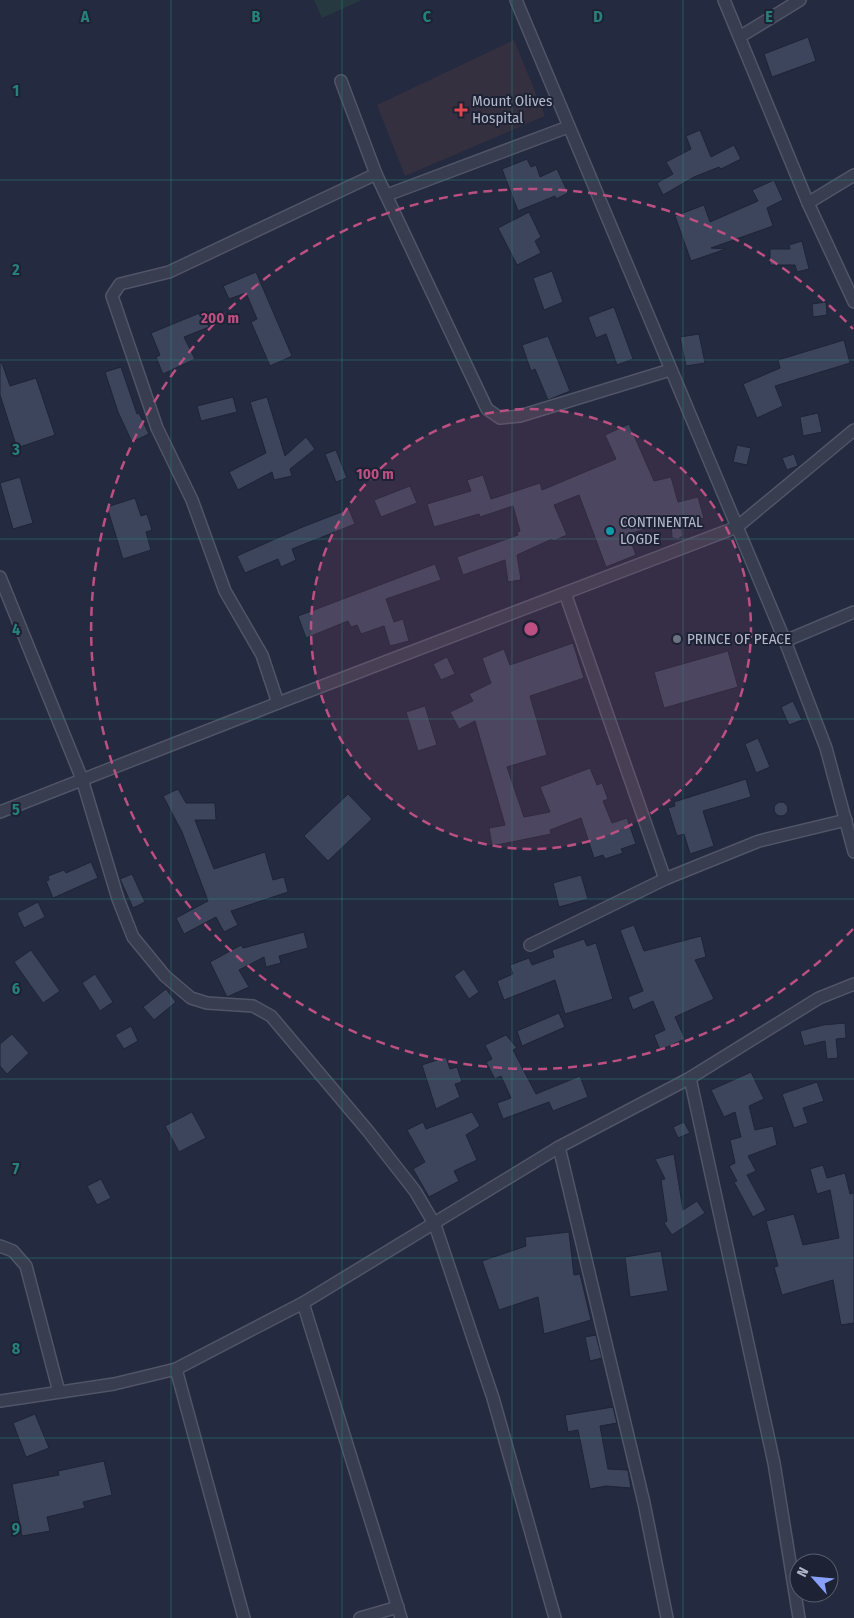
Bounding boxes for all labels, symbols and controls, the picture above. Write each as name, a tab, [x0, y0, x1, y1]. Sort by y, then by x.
text: A	[80, 7, 90, 26]
text: B	[252, 7, 261, 26]
text: C	[423, 7, 432, 26]
text: D	[593, 7, 603, 26]
text: E	[765, 7, 773, 26]
text: 1	[13, 81, 19, 100]
place label: Mount Olives Hospital	[472, 92, 552, 127]
marker: Mount Olives Hospital	[454, 103, 468, 117]
text: 2	[11, 260, 20, 279]
text: 200 m	[200, 309, 239, 327]
text: 3	[11, 440, 20, 459]
text: 100 m	[356, 465, 394, 483]
place label: CONTINENTAL LOGDE	[620, 513, 703, 548]
marker: CONTINENTAL LOGDE	[604, 525, 616, 537]
text: 4	[12, 620, 20, 639]
centre of rings	[522, 620, 540, 638]
place label: PRINCE OF PEACE	[687, 630, 791, 648]
marker: PRINCE OF PEACE	[671, 633, 683, 645]
text: 5	[12, 800, 20, 819]
text: 6	[12, 979, 20, 998]
text: 7	[13, 1159, 20, 1178]
text: 8	[12, 1339, 21, 1358]
text: 9	[12, 1519, 20, 1538]
north arrow	[789, 1553, 839, 1603]
text: N	[793, 1565, 812, 1580]

